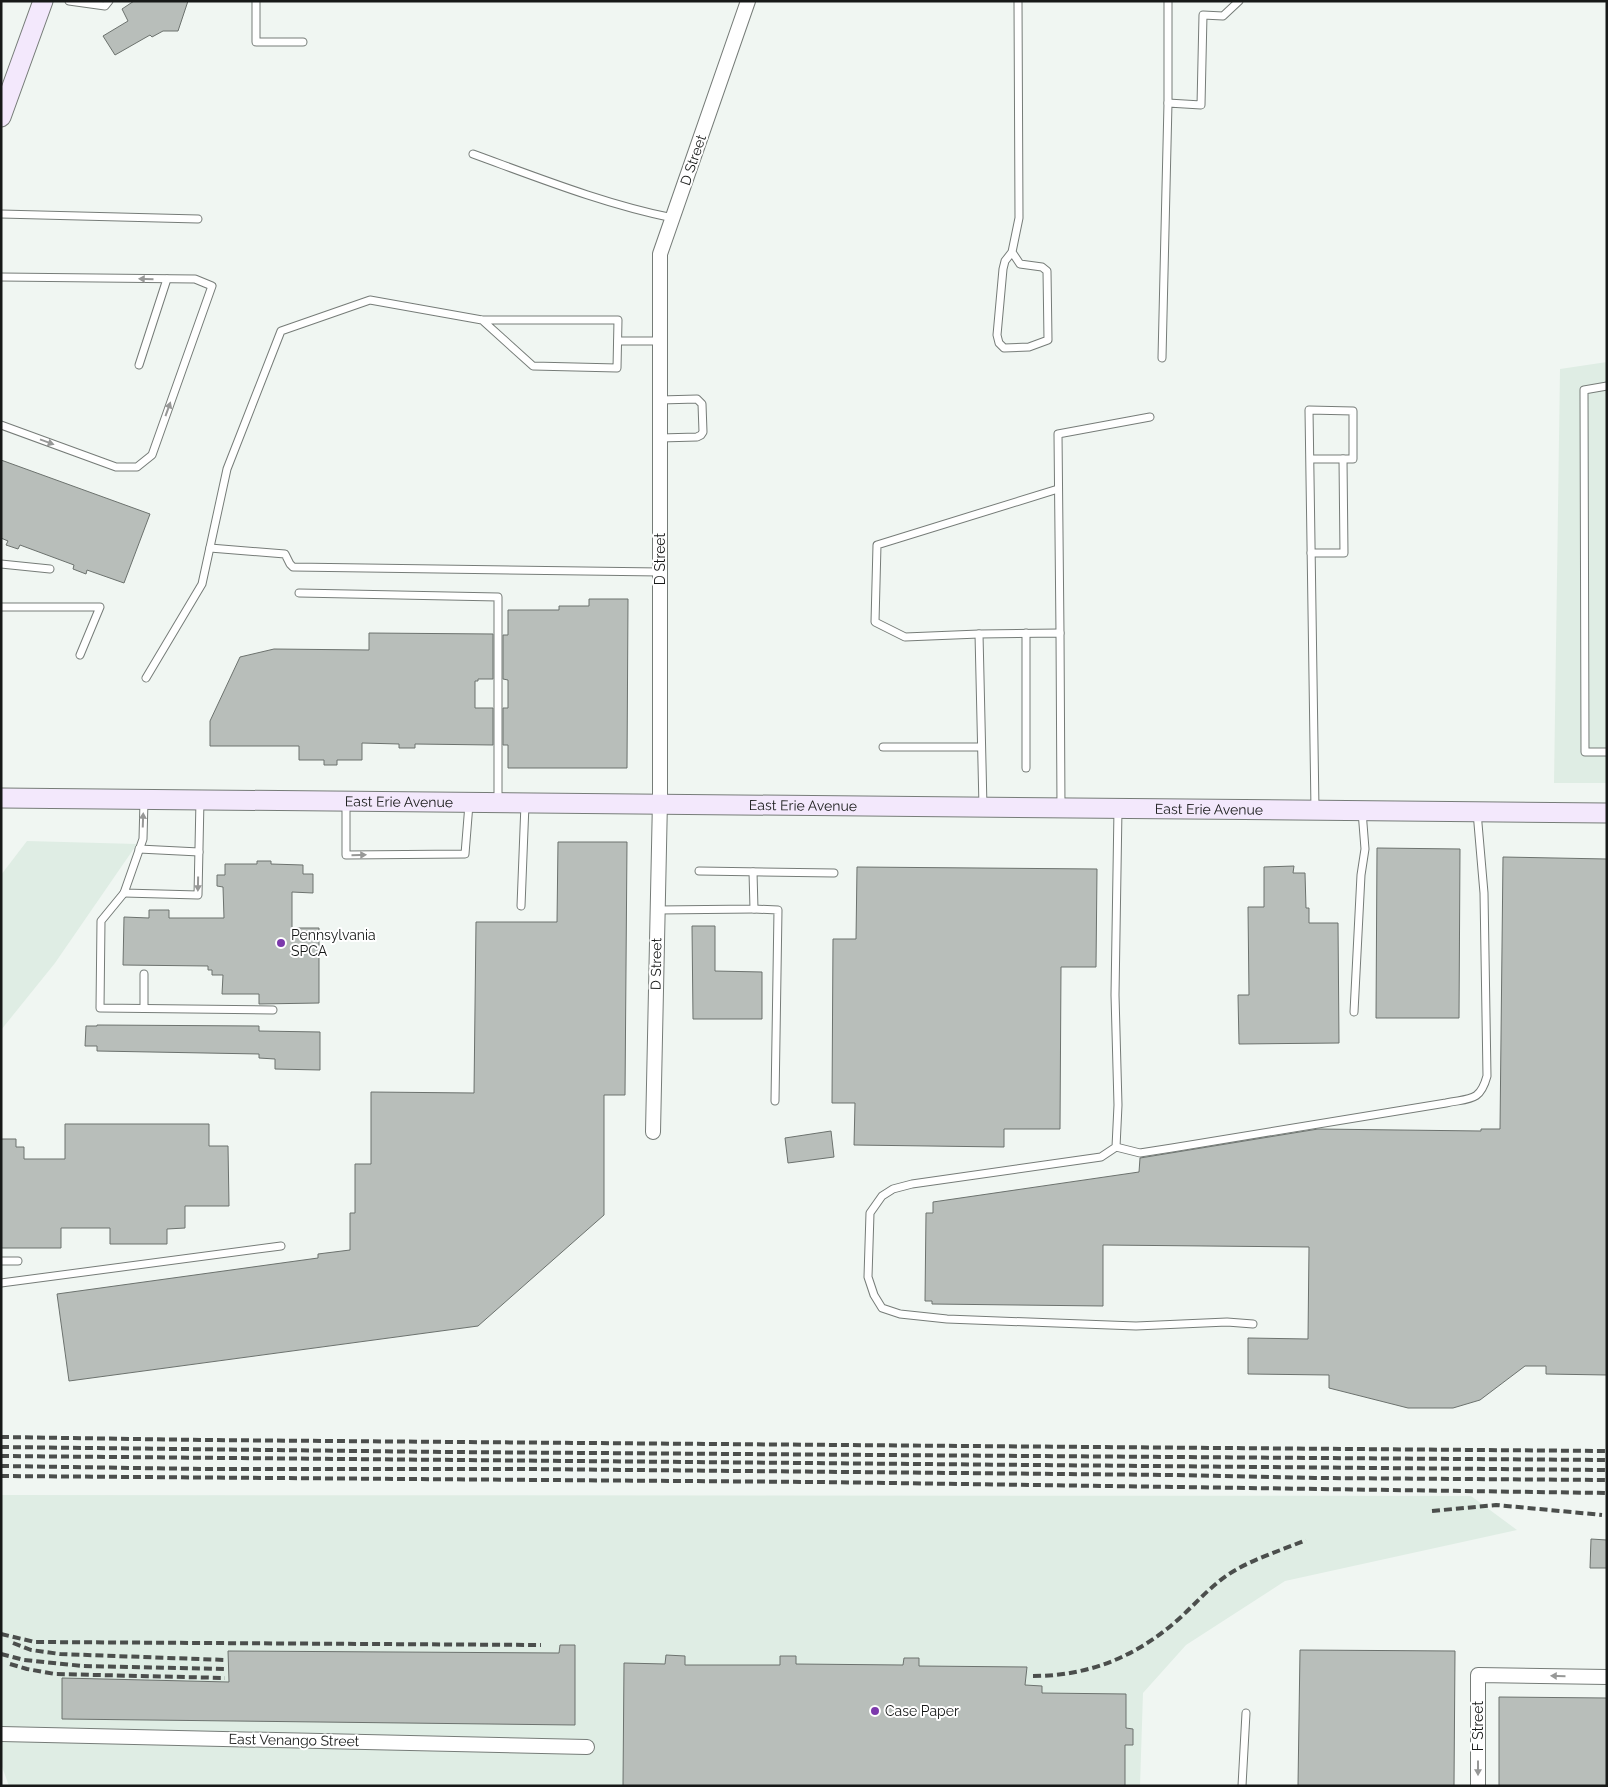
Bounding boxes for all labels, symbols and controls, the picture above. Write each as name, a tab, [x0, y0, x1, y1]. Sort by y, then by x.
street label: D Street	[677, 132, 709, 187]
one-way arrow	[138, 275, 154, 283]
one-way arrow	[165, 401, 172, 416]
one-way arrow	[40, 438, 55, 446]
street label: D Street	[652, 533, 668, 585]
street label: East Erie Avenue	[345, 793, 453, 810]
street label: East Erie Avenue	[749, 797, 857, 814]
street label: East Erie Avenue	[1155, 801, 1263, 818]
one-way arrow	[140, 811, 148, 827]
one-way arrow	[351, 851, 367, 859]
one-way arrow	[194, 876, 202, 892]
place label: Pennsylvania SPCA	[291, 927, 376, 959]
marker: Pennsylvania SPCA	[275, 937, 287, 949]
street label: D Street	[648, 937, 664, 990]
one-way arrow	[1550, 1672, 1566, 1680]
street label: F Street	[1470, 1701, 1486, 1751]
place label: Case Paper	[885, 1703, 959, 1719]
marker: Case Paper	[869, 1705, 881, 1717]
street label: East Venango Street	[228, 1731, 360, 1749]
one-way arrow	[1474, 1760, 1482, 1776]

